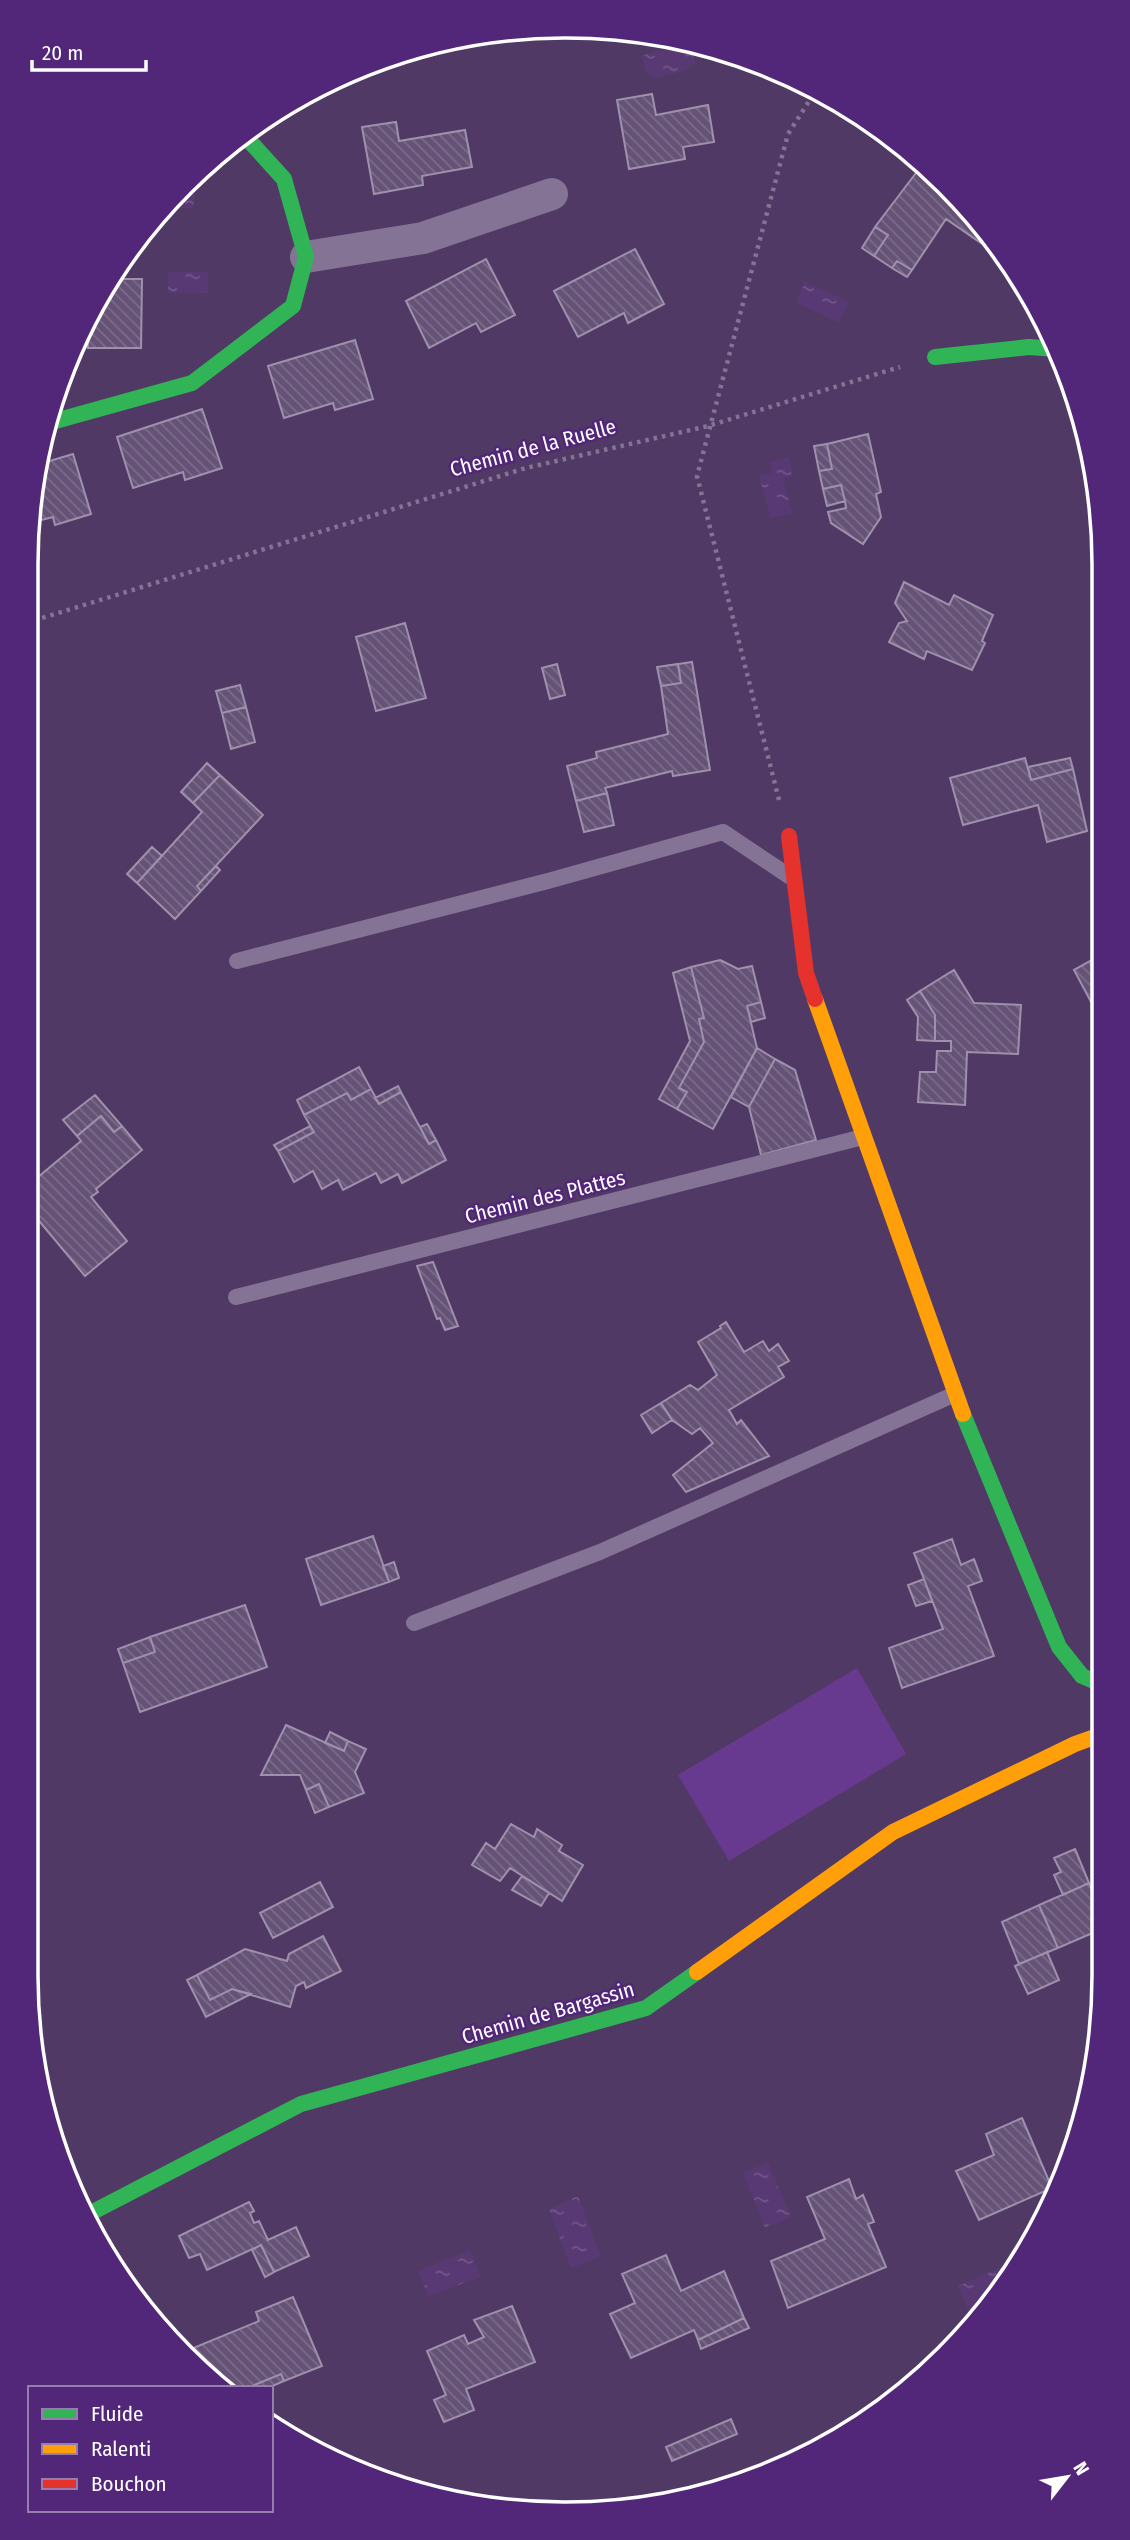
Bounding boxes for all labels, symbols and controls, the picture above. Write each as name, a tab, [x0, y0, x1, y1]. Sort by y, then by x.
scale bar	[32, 28, 145, 72]
text: 20 m	[42, 40, 83, 66]
street label: Chemin de la Ruelle	[447, 413, 619, 483]
street label: Chemin des Plattes	[462, 1165, 628, 1229]
street label: Chemin de Bargassin	[459, 1976, 637, 2050]
legend	[28, 2386, 273, 2512]
text: Fluide	[91, 2401, 143, 2427]
text: Ralenti	[91, 2436, 151, 2462]
north arrow	[1032, 2442, 1102, 2512]
text: N	[1068, 2458, 1094, 2479]
text: Bouchon	[91, 2471, 167, 2497]

